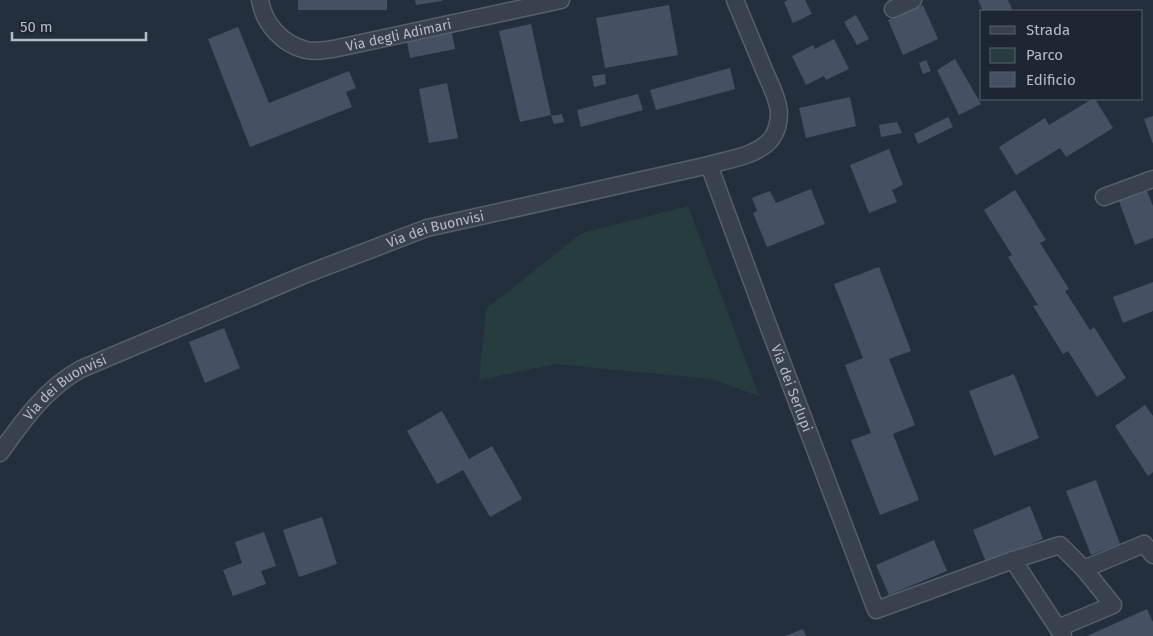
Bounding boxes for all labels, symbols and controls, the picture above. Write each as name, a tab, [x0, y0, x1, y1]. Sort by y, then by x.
scale bar	[12, 10, 146, 42]
legend	[980, 10, 1143, 100]
street label: Via degli Adimari	[344, 15, 453, 55]
text: 50 m	[20, 18, 53, 36]
text: Strada	[1026, 21, 1070, 39]
text: Parco	[1026, 46, 1063, 64]
text: Edificio	[1026, 71, 1076, 89]
street label: Via dei Buonvisi	[384, 207, 486, 251]
street label: Via dei Serlupi	[768, 342, 816, 434]
street label: Via dei Buonvisi	[19, 351, 109, 423]

